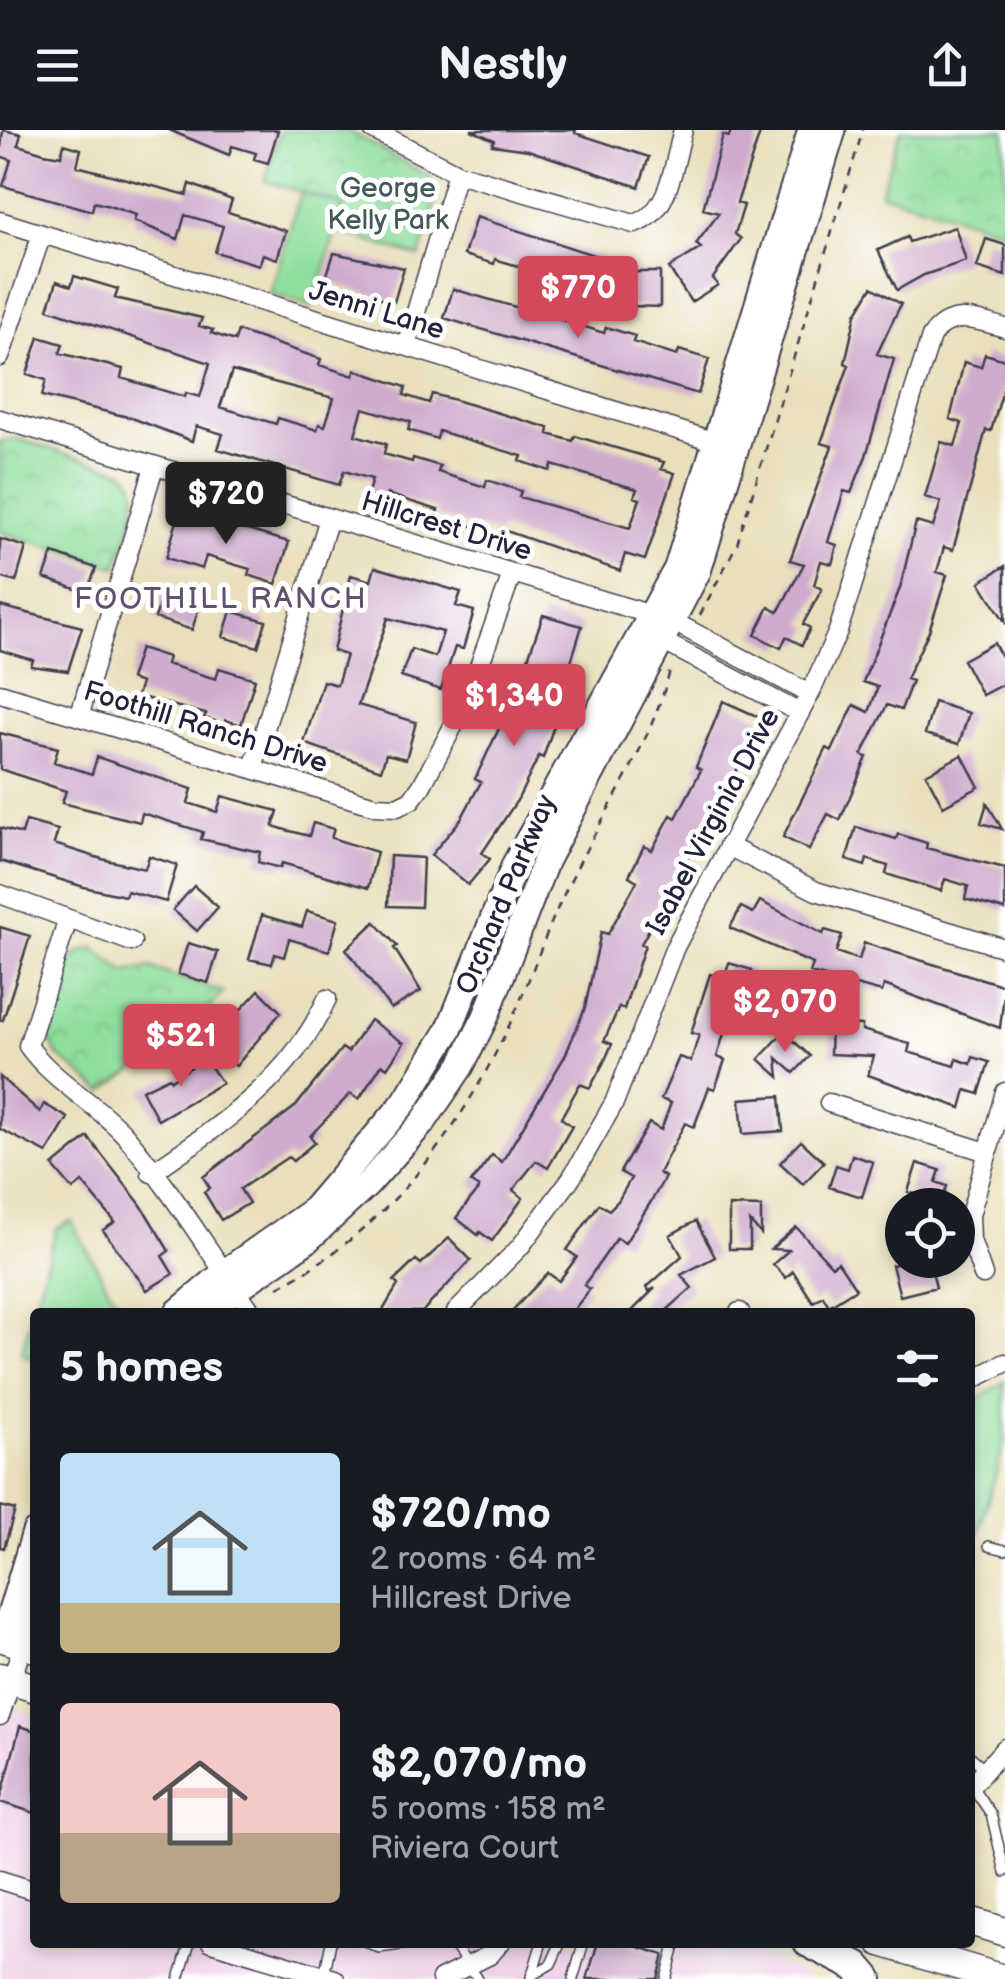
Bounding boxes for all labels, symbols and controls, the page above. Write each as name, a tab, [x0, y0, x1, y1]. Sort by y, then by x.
icon: menu	[30, 38, 85, 93]
text: Nestly	[438, 38, 567, 93]
icon: share	[920, 38, 975, 93]
park label: George Kelly Park	[327, 172, 449, 237]
pin: $770	[519, 256, 637, 341]
text: $770	[540, 269, 616, 308]
street label: Jenni Lane	[305, 274, 448, 347]
pin: $720	[167, 462, 285, 547]
text: $720	[187, 475, 265, 514]
street label: Hillcrest Drive	[357, 485, 536, 568]
district label: FOOTHILL RANCH	[74, 581, 368, 617]
pin: $1,340	[433, 664, 595, 749]
street label: Foothill Ranch Drive	[80, 675, 332, 780]
text: $1,340	[464, 677, 564, 716]
street label: Isabel Virginia Drive	[640, 703, 787, 940]
street label: Orchard Parkway	[449, 790, 563, 999]
pin: $2,070	[704, 970, 866, 1055]
text: $2,070	[733, 983, 837, 1022]
pin: $521	[122, 1004, 240, 1089]
text: $521	[145, 1017, 217, 1056]
map controls	[885, 1188, 975, 1278]
button: locate	[885, 1188, 975, 1278]
icon: filters	[890, 1341, 945, 1396]
text: 5 homes	[60, 1343, 223, 1394]
text: $720/mo	[370, 1489, 551, 1540]
icon: home	[140, 1493, 260, 1613]
text: 2 rooms · 64 m²	[370, 1540, 596, 1579]
text: Hillcrest Drive	[370, 1579, 571, 1618]
text: $2,070/mo	[370, 1739, 587, 1790]
icon: home	[140, 1743, 260, 1863]
text: 5 rooms · 158 m²	[370, 1790, 606, 1829]
text: Riviera Court	[370, 1829, 559, 1868]

